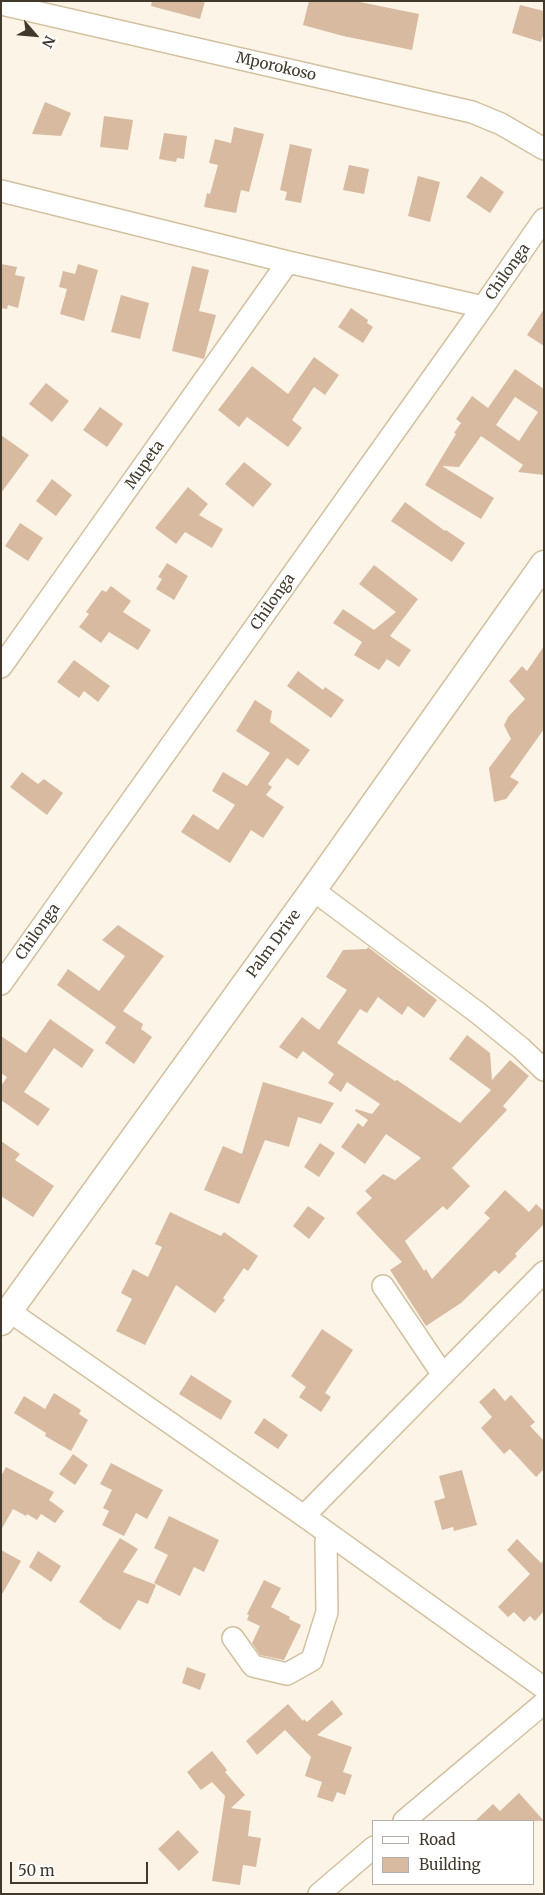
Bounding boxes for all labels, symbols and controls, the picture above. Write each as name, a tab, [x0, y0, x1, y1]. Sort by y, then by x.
north arrow	[10, 10, 60, 60]
text: N	[38, 33, 59, 51]
street label: Mporokoso	[234, 49, 318, 85]
street label: Chilonga	[482, 240, 534, 304]
street label: Mupeta	[122, 437, 168, 493]
street label: Chilonga	[247, 570, 299, 634]
street label: Chilonga	[12, 900, 64, 964]
street label: Palm Drive	[243, 907, 305, 981]
legend	[372, 1820, 535, 1885]
text: Road	[419, 1830, 455, 1849]
scale bar	[12, 1852, 150, 1884]
text: Building	[419, 1855, 481, 1874]
text: 50 m	[18, 1861, 55, 1880]

